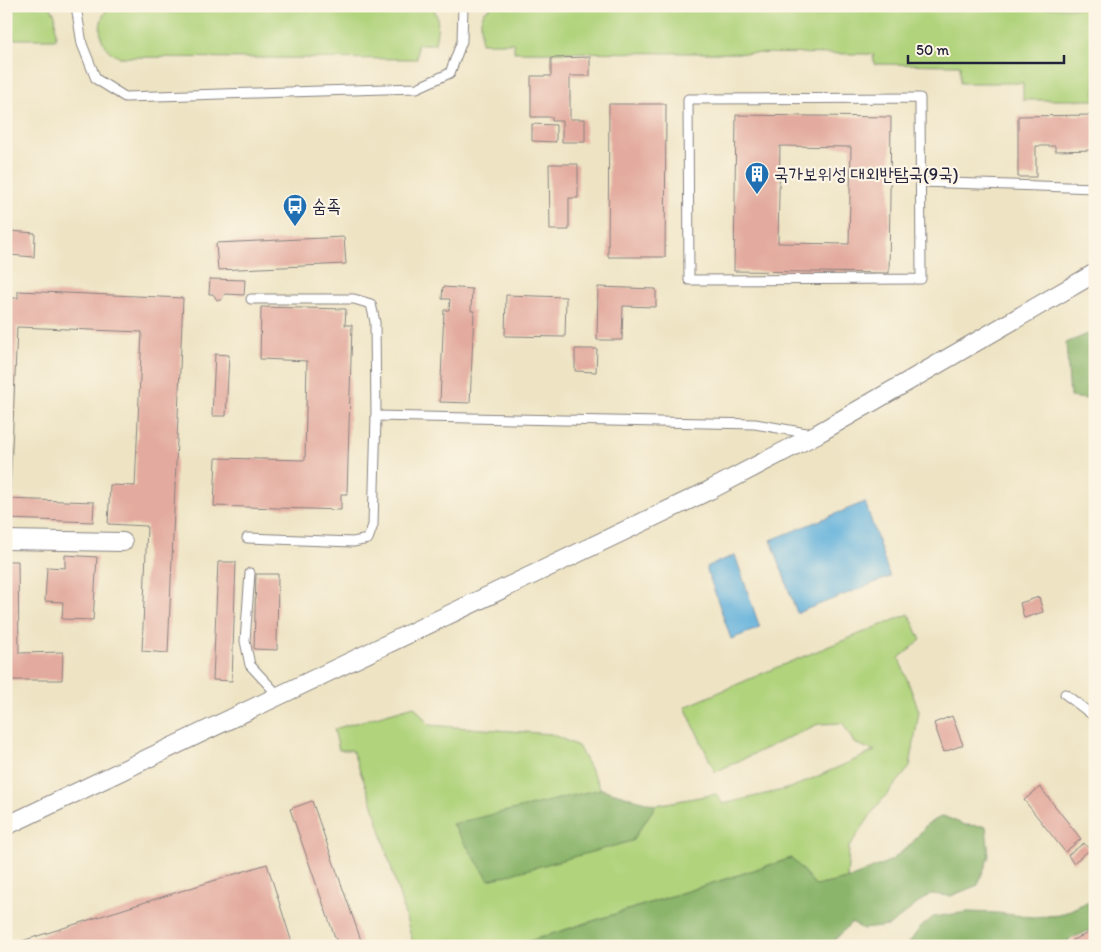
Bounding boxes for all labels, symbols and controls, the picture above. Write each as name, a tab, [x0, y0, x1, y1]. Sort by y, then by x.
scale bar	[908, 32, 1065, 64]
text: 50 m	[916, 41, 949, 59]
building icon: 국가보위성 대외반탐국(9국)	[744, 161, 770, 195]
place label: 국가보위성 대외반탐국(9국)	[774, 163, 959, 185]
bus stop icon: 숨족	[282, 193, 308, 227]
place label: 숨족	[312, 195, 341, 217]

